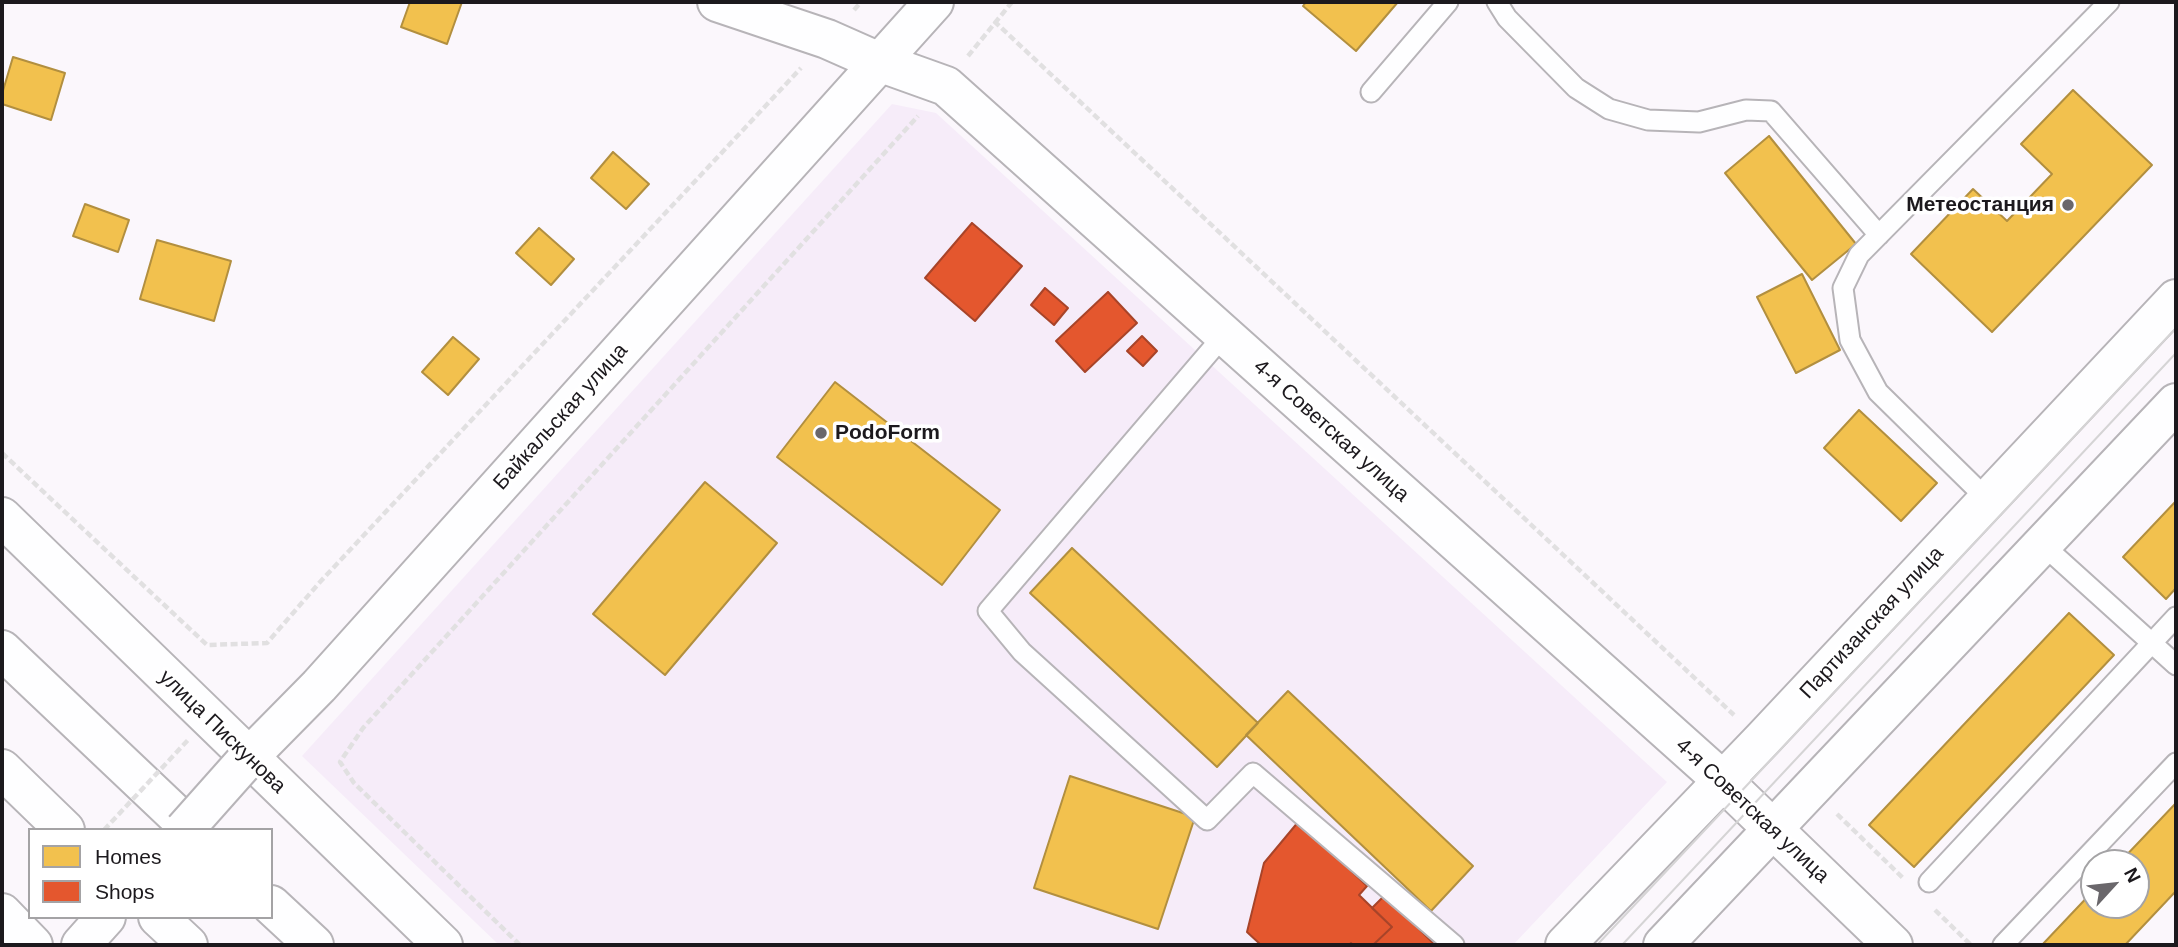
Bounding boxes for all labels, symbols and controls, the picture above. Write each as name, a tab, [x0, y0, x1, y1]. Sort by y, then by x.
place label: Метеостанция	[1906, 192, 2054, 218]
marker: Метеостанция	[2060, 197, 2076, 213]
street label: Байкальская улица	[489, 339, 633, 495]
street label: 4-я Советская улица	[1248, 354, 1414, 508]
place label: PodoForm	[835, 420, 940, 446]
marker: PodoForm	[813, 425, 829, 441]
street label: Партизанская улица	[1795, 542, 1949, 704]
street label: улица Пискунова	[153, 665, 291, 799]
street label: 4-я Советская улица	[1670, 733, 1834, 889]
legend	[28, 828, 273, 919]
text: Homes	[95, 845, 162, 868]
north arrow	[2080, 849, 2150, 919]
text: N	[2120, 864, 2145, 886]
text: Shops	[95, 880, 155, 903]

